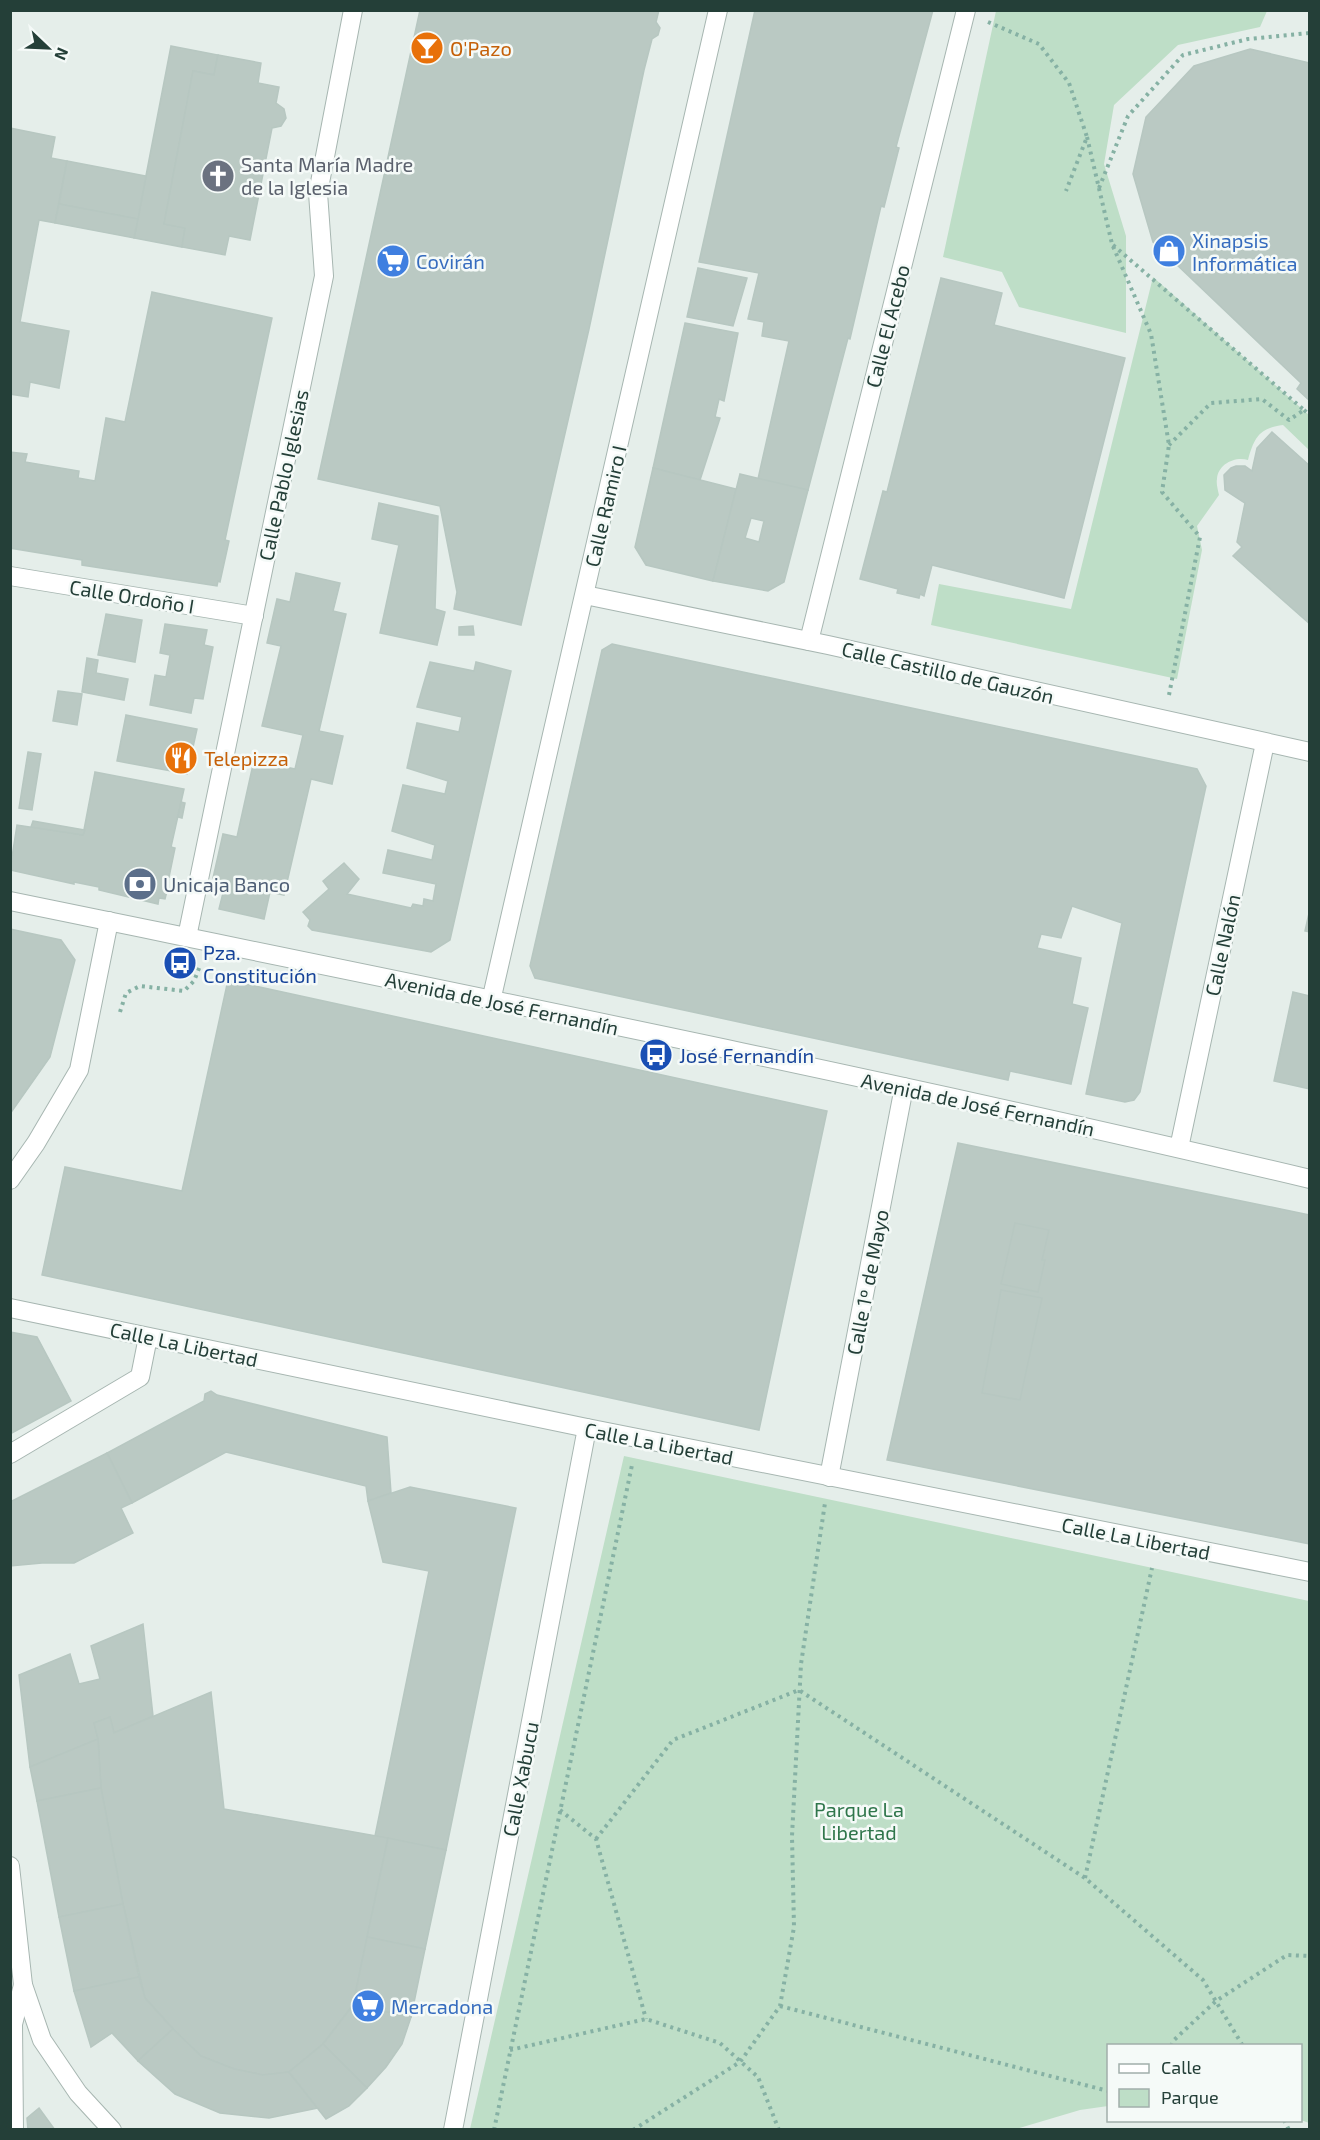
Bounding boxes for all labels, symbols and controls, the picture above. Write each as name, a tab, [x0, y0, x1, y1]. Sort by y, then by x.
north arrow	[18, 18, 78, 78]
bar icon: O'Pazo	[409, 30, 445, 66]
place label: O'Pazo	[450, 36, 512, 60]
text: N	[51, 45, 73, 63]
place label: Santa María Madre de la Iglesia	[241, 152, 413, 199]
church icon: Santa María Madre de la Iglesia	[200, 158, 236, 194]
place label: Xinapsis Informática	[1192, 228, 1298, 275]
shop icon: Xinapsis Informática	[1151, 233, 1187, 269]
supermarket icon: Covirán	[375, 243, 411, 279]
place label: Covirán	[416, 249, 485, 273]
street label: Calle El Acebo	[860, 262, 914, 390]
street label: Calle Pablo Iglesias	[253, 387, 313, 563]
street label: Calle Ramiro I	[579, 443, 631, 569]
street label: Calle Ordoño I	[68, 574, 196, 618]
street label: Calle Castillo de Gauzón	[840, 636, 1056, 708]
restaurant icon: Telepizza	[163, 740, 199, 776]
place label: Telepizza	[204, 746, 289, 770]
bank icon: Unicaja Banco	[122, 866, 158, 902]
place label: Unicaja Banco	[163, 872, 290, 896]
street label: Calle Nalón	[1200, 892, 1244, 998]
place label: Pza. Constitución	[203, 940, 317, 987]
bus stop icon: Pza. Constitución	[162, 945, 198, 981]
street label: Avenida de José Fernandín	[383, 967, 621, 1039]
bus stop icon: José Fernandín	[638, 1037, 674, 1073]
place label: José Fernandín	[679, 1043, 814, 1067]
street label: Avenida de José Fernandín	[859, 1068, 1097, 1140]
street label: Calle 1º de Mayo	[841, 1207, 893, 1357]
street label: Calle La Libertad	[108, 1317, 260, 1371]
street label: Calle La Libertad	[583, 1417, 735, 1469]
street label: Calle La Libertad	[1060, 1512, 1212, 1564]
street label: Calle Xabucu	[497, 1719, 543, 1839]
park label: Parque La Libertad	[814, 1797, 904, 1844]
supermarket icon: Mercadona	[350, 1988, 386, 2024]
place label: Mercadona	[391, 1994, 493, 2018]
legend	[1107, 2044, 1302, 2122]
text: Calle	[1161, 2056, 1202, 2078]
text: Parque	[1161, 2086, 1219, 2108]

